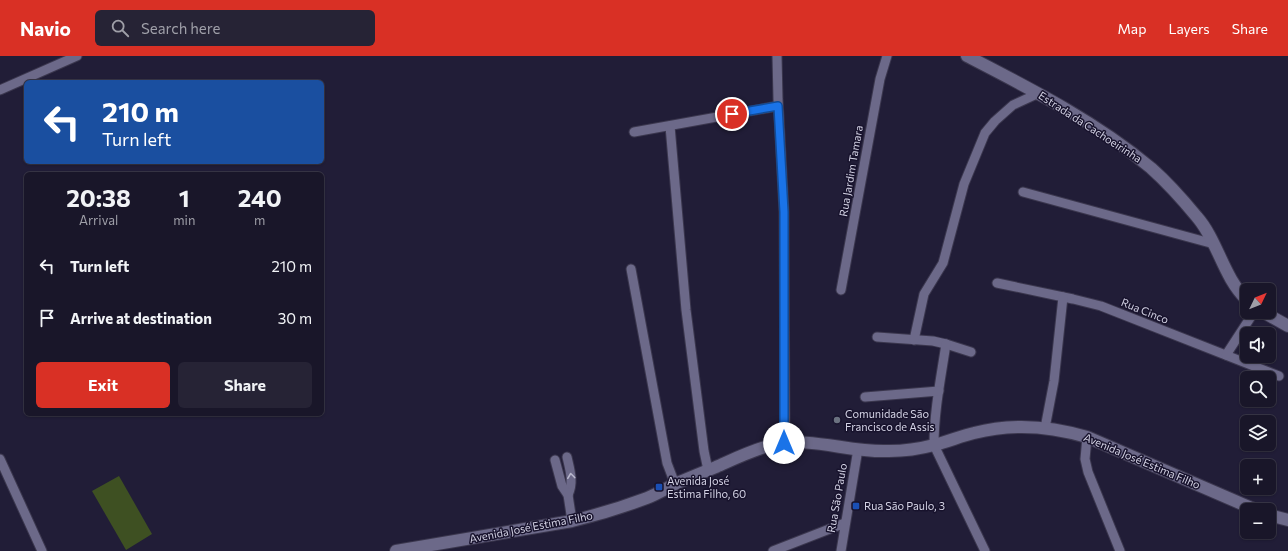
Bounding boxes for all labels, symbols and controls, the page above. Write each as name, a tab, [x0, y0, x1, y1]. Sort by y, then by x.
search box	[95, 10, 375, 46]
text: Navio	[20, 17, 71, 40]
icon: search	[109, 17, 131, 39]
text: Search here	[141, 19, 220, 37]
text: Map	[1118, 20, 1146, 37]
text: Layers	[1168, 20, 1210, 37]
text: Share	[1232, 20, 1268, 37]
street label: Estrada da Cachoeirinha	[1036, 88, 1144, 165]
text: 210 m	[102, 94, 179, 128]
icon: left	[36, 96, 88, 148]
pin	[715, 97, 749, 131]
icon: arrive	[721, 103, 743, 125]
street label: Rua Jardim Tamara	[836, 124, 866, 218]
text: Turn left	[102, 128, 171, 150]
text: 20:38	[66, 183, 131, 212]
text: 1	[179, 183, 190, 212]
text: 240	[238, 183, 282, 212]
text: Arrival	[79, 212, 118, 228]
text: min	[173, 212, 195, 228]
text: m	[254, 212, 265, 228]
icon: left	[36, 255, 58, 277]
text: Turn left	[70, 257, 129, 275]
text: 210 m	[272, 257, 312, 275]
north arrow	[1240, 283, 1276, 319]
map controls	[1240, 283, 1276, 539]
street label: Rua Cinco	[1120, 295, 1171, 326]
icon: arrive	[36, 307, 58, 329]
text: Arrive at destination	[70, 309, 212, 327]
text: 30 m	[278, 309, 312, 327]
button: sound	[1240, 327, 1276, 363]
button: Exit	[36, 362, 170, 408]
button: Share	[178, 362, 312, 408]
button: search	[1240, 371, 1276, 407]
place label: Comunidade São Francisco de Assis	[845, 407, 935, 433]
marker: Comunidade São Francisco de Assis	[832, 415, 842, 425]
button: layers	[1240, 415, 1276, 451]
position arrow	[763, 422, 805, 464]
street label: Avenida José Estima Filho	[1082, 430, 1203, 492]
button: +	[1240, 459, 1276, 495]
street label: Rua São Paulo	[824, 462, 849, 534]
one-way arrow	[566, 473, 575, 479]
place label: Avenida José Estima Filho, 60	[667, 474, 746, 500]
marker: Avenida José Estima Filho, 60	[654, 482, 664, 492]
place label: Rua São Paulo, 3	[864, 499, 945, 512]
marker: Rua São Paulo, 3	[851, 501, 861, 511]
button: −	[1240, 503, 1276, 539]
street label: Avenida José Estima Filho	[468, 508, 594, 546]

